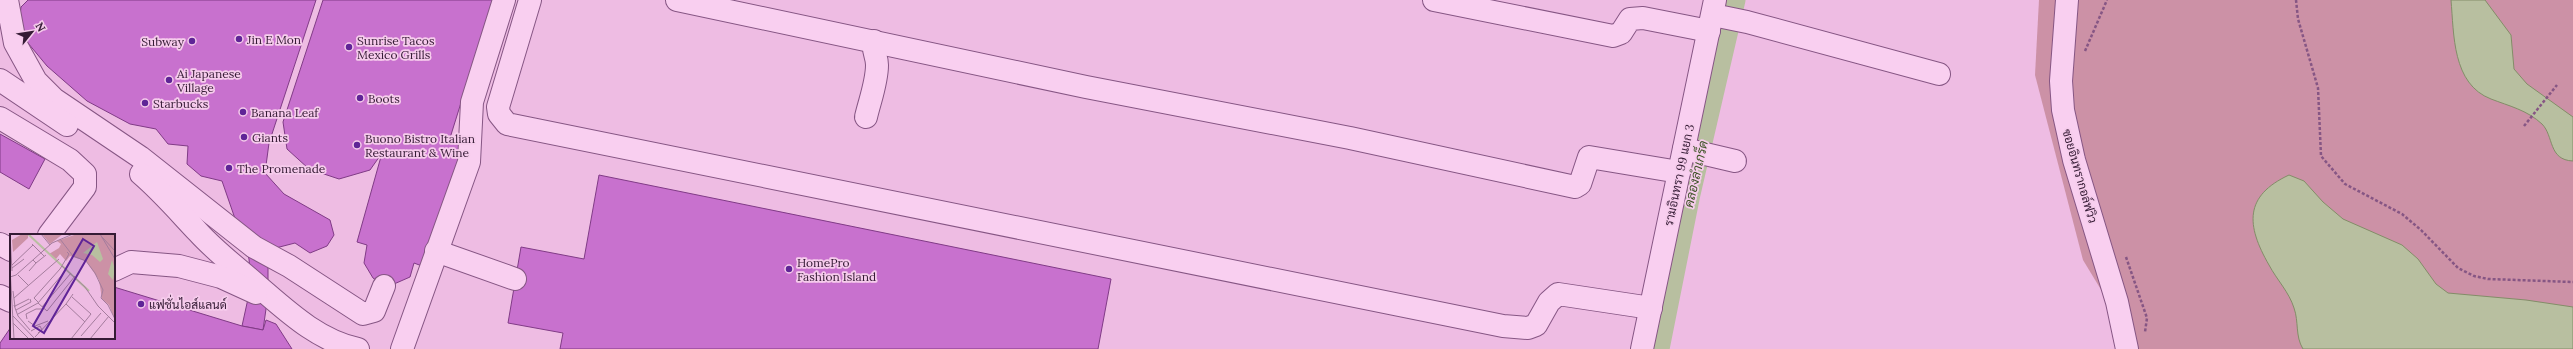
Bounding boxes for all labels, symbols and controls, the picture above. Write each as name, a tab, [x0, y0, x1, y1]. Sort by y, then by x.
north arrow	[12, 12, 52, 52]
text: N	[32, 20, 49, 35]
place label: Jin E Mon	[246, 32, 301, 47]
place label: Sunrise Tacos Mexico Grills	[357, 33, 435, 62]
place label: Subway	[141, 34, 185, 49]
marker: Jin E Mon	[234, 34, 244, 44]
marker: Subway	[187, 36, 197, 46]
marker: Sunrise Tacos Mexico Grills	[344, 42, 354, 52]
place label: Ai Japanese Village	[176, 66, 241, 95]
marker: Ai Japanese Village	[164, 75, 174, 85]
place label: Boots	[368, 91, 400, 106]
marker: Boots	[355, 93, 365, 103]
place label: Starbucks	[153, 96, 209, 111]
marker: Starbucks	[140, 98, 150, 108]
place label: Banana Leaf	[251, 105, 319, 120]
marker: Banana Leaf	[238, 107, 248, 117]
street label: รามอินทรา 99 แยก 3	[1661, 122, 1697, 227]
street label: ซอยอินทรากอล์ฟวิว	[2059, 127, 2101, 225]
place label: Giants	[252, 130, 289, 145]
place label: Buono Bistro Italian Restaurant & Wine	[365, 131, 475, 160]
marker: Giants	[239, 132, 249, 142]
water label: คลองลำเกร็ด	[1679, 138, 1712, 209]
marker: Buono Bistro Italian Restaurant & Wine	[352, 140, 362, 150]
place label: The Promenade	[237, 161, 326, 176]
marker: The Promenade	[224, 163, 234, 173]
inset map	[10, 234, 115, 339]
place label: HomePro Fashion Island	[797, 255, 876, 284]
marker: HomePro Fashion Island	[784, 264, 794, 274]
place label: แฟชั่นไอส์แลนด์	[149, 294, 227, 312]
marker: แฟชั่นไอส์แลนด์	[136, 299, 146, 309]

